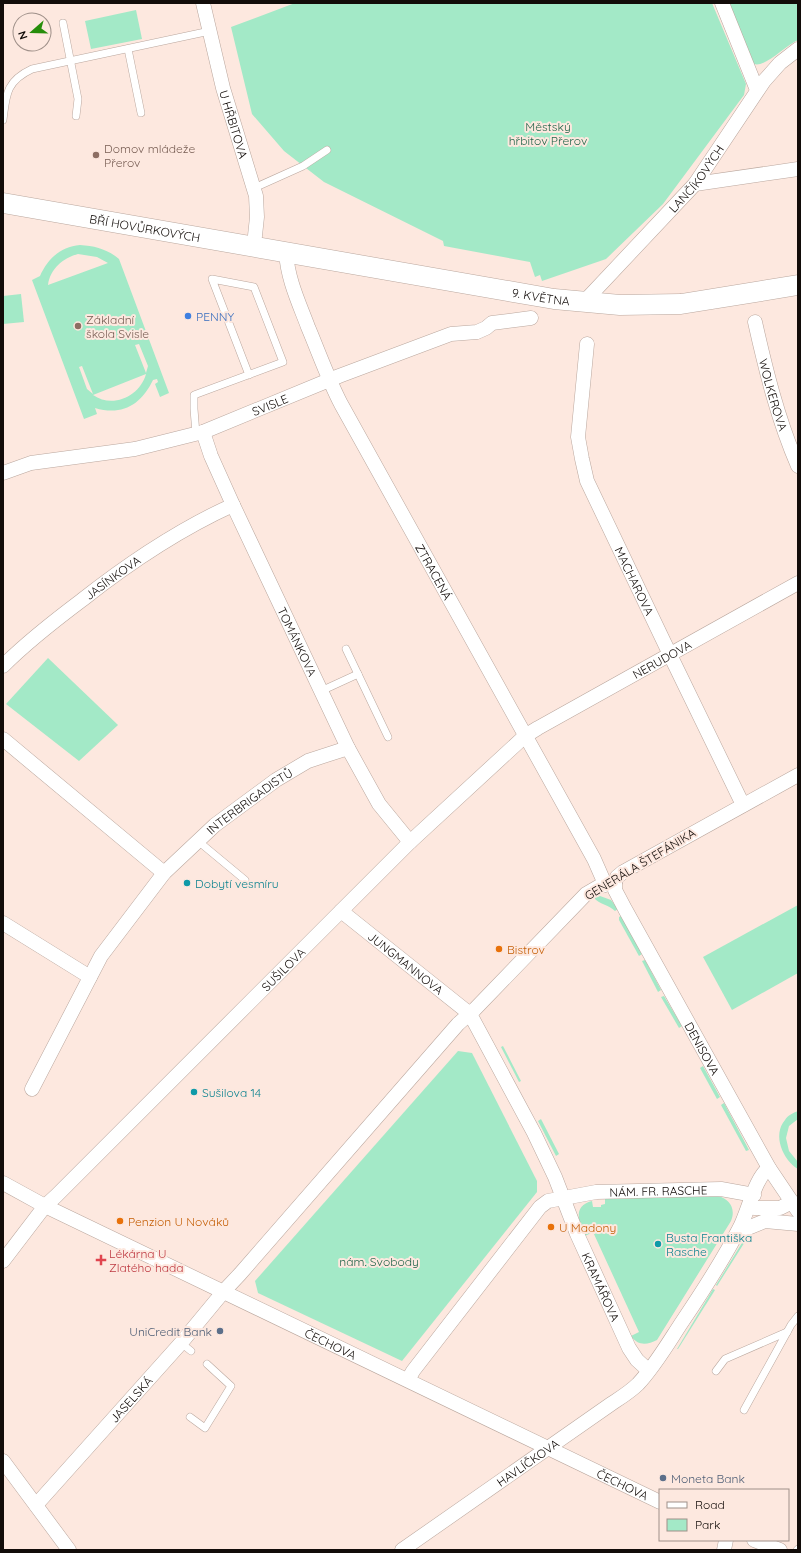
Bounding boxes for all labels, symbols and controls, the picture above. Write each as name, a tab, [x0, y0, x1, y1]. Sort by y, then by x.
north arrow	[12, 12, 52, 52]
text: N	[15, 29, 31, 42]
street label: U HŘBITOVA	[216, 88, 252, 160]
park label: Městský hřbitov Přerov	[509, 119, 587, 148]
place label: Domov mládeže Přerov	[104, 141, 196, 170]
street label: LANČÍKOVÝCH	[665, 142, 727, 215]
marker: Domov mládeže Přerov	[91, 150, 101, 160]
street label: BŘÍ HOVŮRKOVÝCH	[88, 211, 201, 245]
street label: 9. KVĚTNA	[511, 284, 571, 308]
place label: PENNY	[196, 309, 234, 324]
marker: PENNY	[183, 311, 193, 321]
place label: Základní škola Svisle	[86, 312, 149, 341]
marker: Základní škola Svisle	[73, 321, 83, 331]
street label: WOLKEROVA	[756, 357, 791, 433]
street label: SVISLE	[250, 390, 290, 419]
street label: ZTRACENÁ	[413, 541, 456, 602]
street label: MACHAROVA	[612, 544, 658, 618]
street label: JASÍNKOVA	[82, 552, 143, 603]
street label: TOMÁNKOVA	[275, 604, 320, 679]
street label: NERUDOVA	[630, 636, 694, 681]
street label: INTERBRIGADISTŮ	[203, 765, 295, 837]
street label: GENERÁLA ŠTEFÁNIKA	[582, 825, 698, 903]
place label: Dobytí vesmíru	[195, 876, 279, 891]
marker: Dobytí vesmíru	[182, 878, 192, 888]
street label: JUNGMANNOVA	[365, 928, 447, 998]
place label: Bistrov	[507, 942, 545, 957]
street label: SUŠILOVA	[258, 944, 308, 994]
marker: Bistrov	[494, 944, 504, 954]
street label: DENISOVA	[682, 1019, 723, 1078]
place label: Sušilova 14	[202, 1085, 261, 1100]
marker: Sušilova 14	[189, 1087, 199, 1097]
street label: NÁM. FR. RASCHE	[609, 1182, 708, 1199]
place label: Penzion U Nováků	[128, 1214, 229, 1229]
marker: Penzion U Nováků	[115, 1216, 125, 1226]
place label: U Madony	[559, 1220, 616, 1235]
marker: U Madony	[546, 1222, 556, 1232]
place label: Busta Františka Rasche	[666, 1230, 752, 1259]
marker: Busta Františka Rasche	[653, 1239, 663, 1249]
place label: Lékárna U Zlatého hada	[109, 1246, 184, 1275]
street label: KRAMÁŘOVA	[579, 1250, 623, 1324]
park label: nám. Svobody	[339, 1254, 419, 1269]
marker: Lékárna U Zlatého hada	[96, 1255, 106, 1265]
place label: UniCredit Bank	[129, 1324, 212, 1339]
street label: ČECHOVA	[302, 1325, 359, 1362]
marker: UniCredit Bank	[215, 1326, 225, 1336]
street label: JASELSKÁ	[106, 1373, 155, 1425]
street label: HAVLÍČKOVA	[493, 1435, 562, 1489]
street label: ČECHOVA	[594, 1465, 651, 1503]
place label: Moneta Bank	[671, 1471, 745, 1486]
marker: Moneta Bank	[658, 1473, 668, 1483]
legend	[659, 1489, 789, 1541]
text: Road	[695, 1497, 725, 1512]
text: Park	[695, 1517, 720, 1532]

